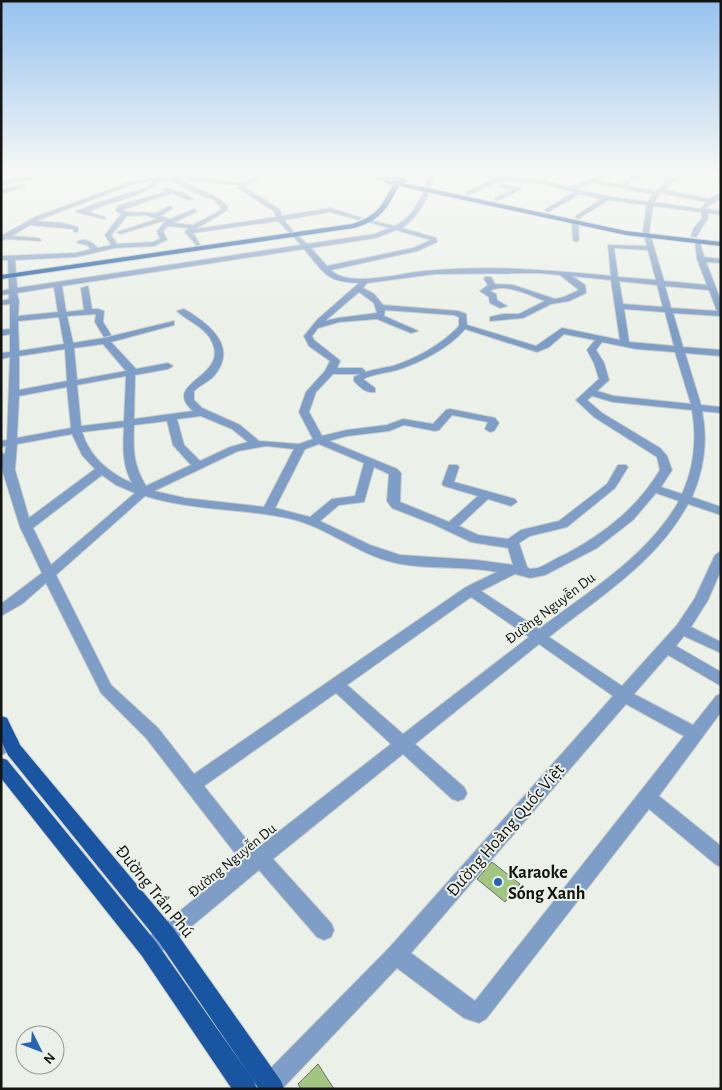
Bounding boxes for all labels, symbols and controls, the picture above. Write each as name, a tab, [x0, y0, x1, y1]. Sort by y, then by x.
street label: Đường Nguyễn Du	[502, 569, 598, 647]
street label: Đường Hoàng Quốc Việt	[443, 760, 568, 900]
street label: Đường Nguyễn Du	[185, 820, 279, 900]
street label: Đường Trần Phú	[112, 841, 198, 941]
place label: Karaoke Sóng Xanh	[508, 864, 585, 903]
marker: Karaoke Sóng Xanh	[492, 876, 504, 888]
north arrow	[15, 1025, 65, 1075]
text: N	[40, 1050, 57, 1066]

